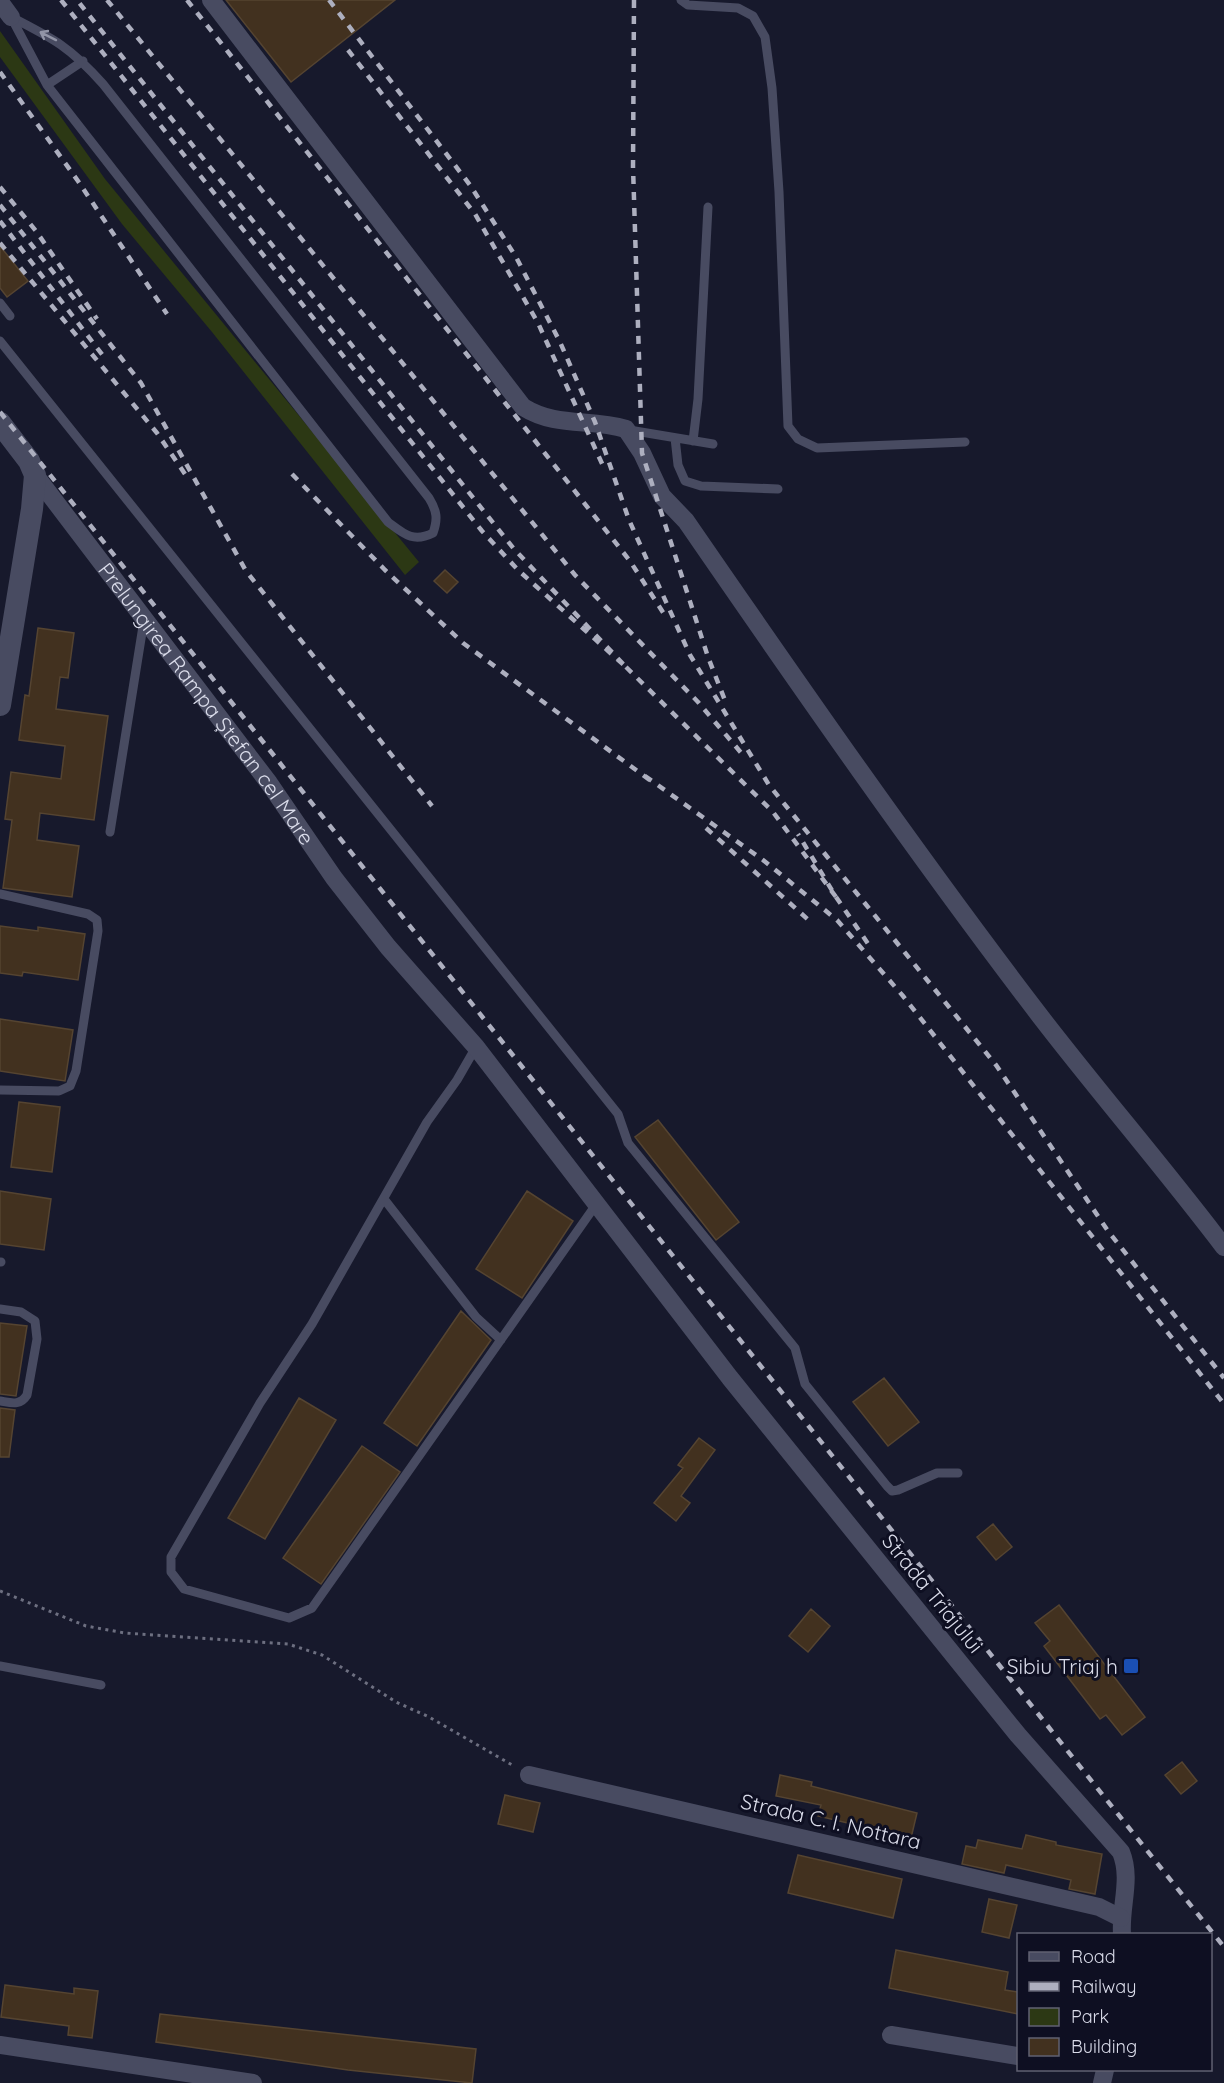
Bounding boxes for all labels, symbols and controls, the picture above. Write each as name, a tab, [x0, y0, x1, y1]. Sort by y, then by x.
one-way arrow	[40, 30, 58, 41]
street label: Prelungirea Rampa Ștefan cel Mare	[93, 557, 320, 850]
street label: Strada Triajului	[877, 1528, 989, 1658]
place label: Sibiu Triaj h	[1007, 1653, 1118, 1679]
marker: Sibiu Triaj h	[1122, 1657, 1140, 1675]
street label: Strada C. I. Nottara	[738, 1788, 924, 1854]
legend	[1017, 1933, 1212, 2071]
text: Road	[1071, 1945, 1116, 1968]
text: Railway	[1071, 1975, 1137, 1998]
text: Park	[1071, 2005, 1109, 2028]
text: Building	[1071, 2035, 1137, 2058]

